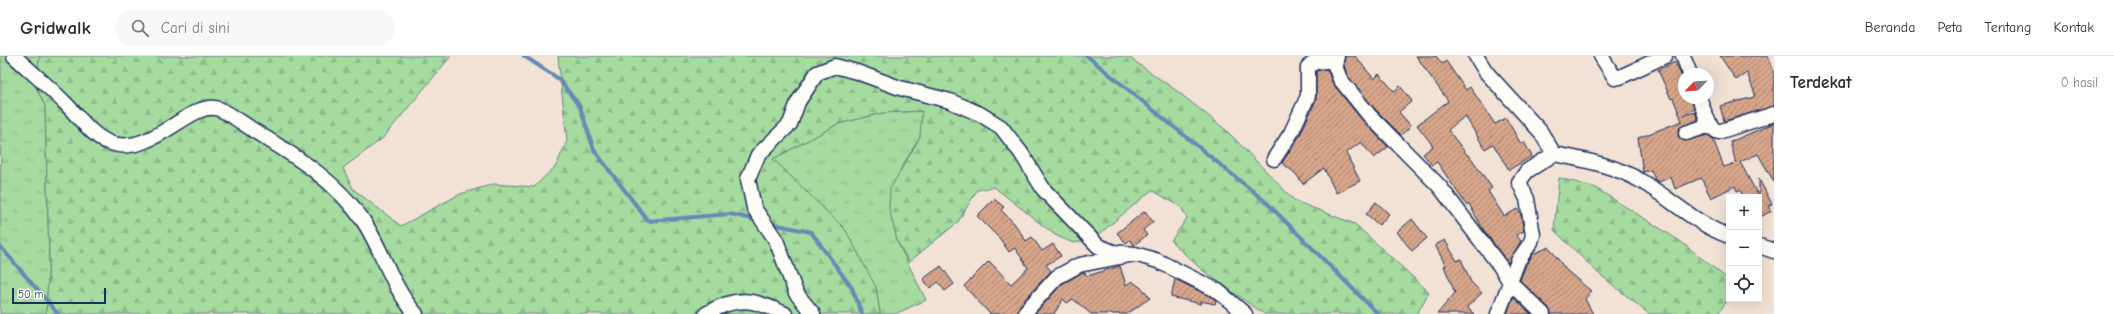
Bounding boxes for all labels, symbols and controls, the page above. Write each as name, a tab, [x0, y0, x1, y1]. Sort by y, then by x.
search box	[115, 10, 395, 46]
text: Gridwalk	[20, 17, 91, 39]
icon: search	[129, 17, 151, 39]
text: Cari di sini	[161, 19, 230, 37]
text: Beranda	[1865, 19, 1915, 36]
text: Peta	[1937, 19, 1962, 36]
text: Tentang	[1984, 19, 2031, 36]
text: Kontak	[2053, 19, 2094, 36]
north arrow	[1678, 68, 1714, 104]
text: Terdekat	[1790, 73, 1852, 92]
text: 0 hasil	[2061, 75, 2098, 90]
map controls	[1726, 194, 1762, 302]
button: +	[1726, 194, 1762, 230]
button: −	[1726, 230, 1762, 266]
button: locate	[1726, 266, 1762, 302]
scale bar	[12, 286, 106, 305]
text: 50 m	[18, 288, 43, 301]

